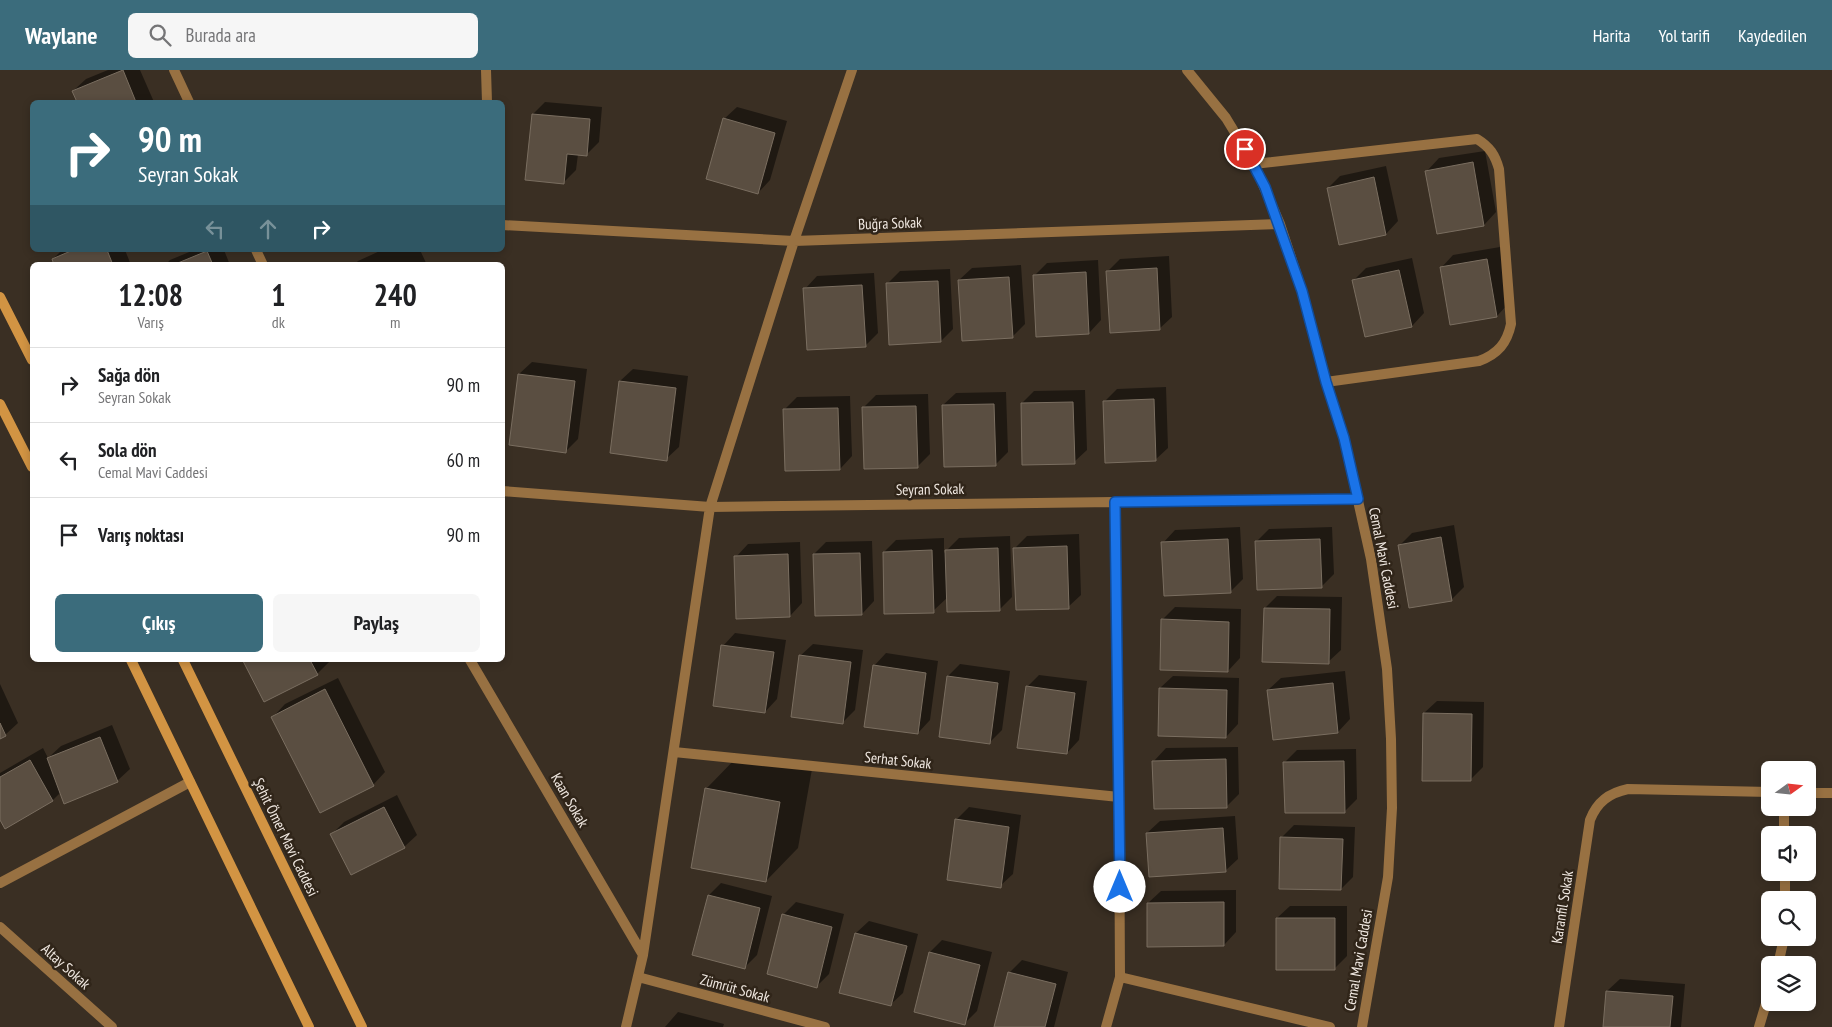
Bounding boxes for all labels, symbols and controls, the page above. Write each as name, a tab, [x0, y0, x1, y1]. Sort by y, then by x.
search box	[128, 13, 478, 58]
text: Waylane	[25, 20, 98, 51]
icon: search	[146, 21, 174, 49]
text: Burada ara	[186, 23, 256, 47]
text: Harita	[1593, 24, 1631, 47]
text: Yol tarifi	[1659, 24, 1710, 47]
text: Kaydedilen	[1738, 24, 1807, 47]
text: 90 m	[138, 116, 202, 162]
icon: right	[55, 120, 120, 185]
pin	[1224, 128, 1266, 170]
icon: arrive	[1231, 135, 1259, 163]
text: Seyran Sokak	[138, 160, 238, 188]
street label: Buğra Sokak	[858, 212, 922, 234]
icon: left	[201, 215, 229, 243]
icon: ahead	[254, 215, 282, 243]
icon: right	[307, 215, 335, 243]
text: 12:08	[118, 275, 183, 314]
text: 1	[271, 275, 286, 314]
text: 240	[374, 275, 417, 314]
text: Varış	[137, 312, 164, 332]
text: dk	[272, 312, 285, 332]
text: m	[390, 312, 400, 332]
text: Sağa dön	[98, 363, 160, 387]
icon: right	[55, 371, 83, 399]
text: 90 m	[447, 373, 480, 397]
text: Seyran Sokak	[98, 387, 171, 407]
text: Sola dön	[98, 438, 157, 462]
icon: left	[55, 446, 83, 474]
text: 60 m	[447, 448, 480, 472]
text: Cemal Mavi Caddesi	[98, 462, 208, 482]
street label: Seyran Sokak	[896, 479, 965, 499]
street label: Cemal Mavi Caddesi	[1365, 506, 1403, 610]
icon: arrive	[55, 521, 83, 549]
text: Varış noktası	[98, 523, 184, 547]
text: 90 m	[447, 523, 480, 547]
button: Çıkış	[55, 594, 263, 652]
button: Paylaş	[273, 594, 480, 652]
street label: Serhat Sokak	[864, 747, 933, 773]
north arrow	[1761, 761, 1816, 816]
map controls	[1761, 761, 1816, 1011]
street label: Kaan Sokak	[547, 770, 593, 831]
street label: Şehit Ömer Mavi Caddesi	[249, 775, 323, 899]
button: sound	[1761, 826, 1816, 881]
position arrow	[1093, 860, 1145, 912]
street label: Karanfil Sokak	[1547, 869, 1577, 945]
button: search	[1761, 891, 1816, 946]
street label: Cemal Mavi Caddesi	[1340, 908, 1376, 1012]
street label: Altay Sokak	[37, 939, 95, 993]
button: layers	[1761, 956, 1816, 1011]
street label: Zümrüt Sokak	[698, 970, 772, 1006]

